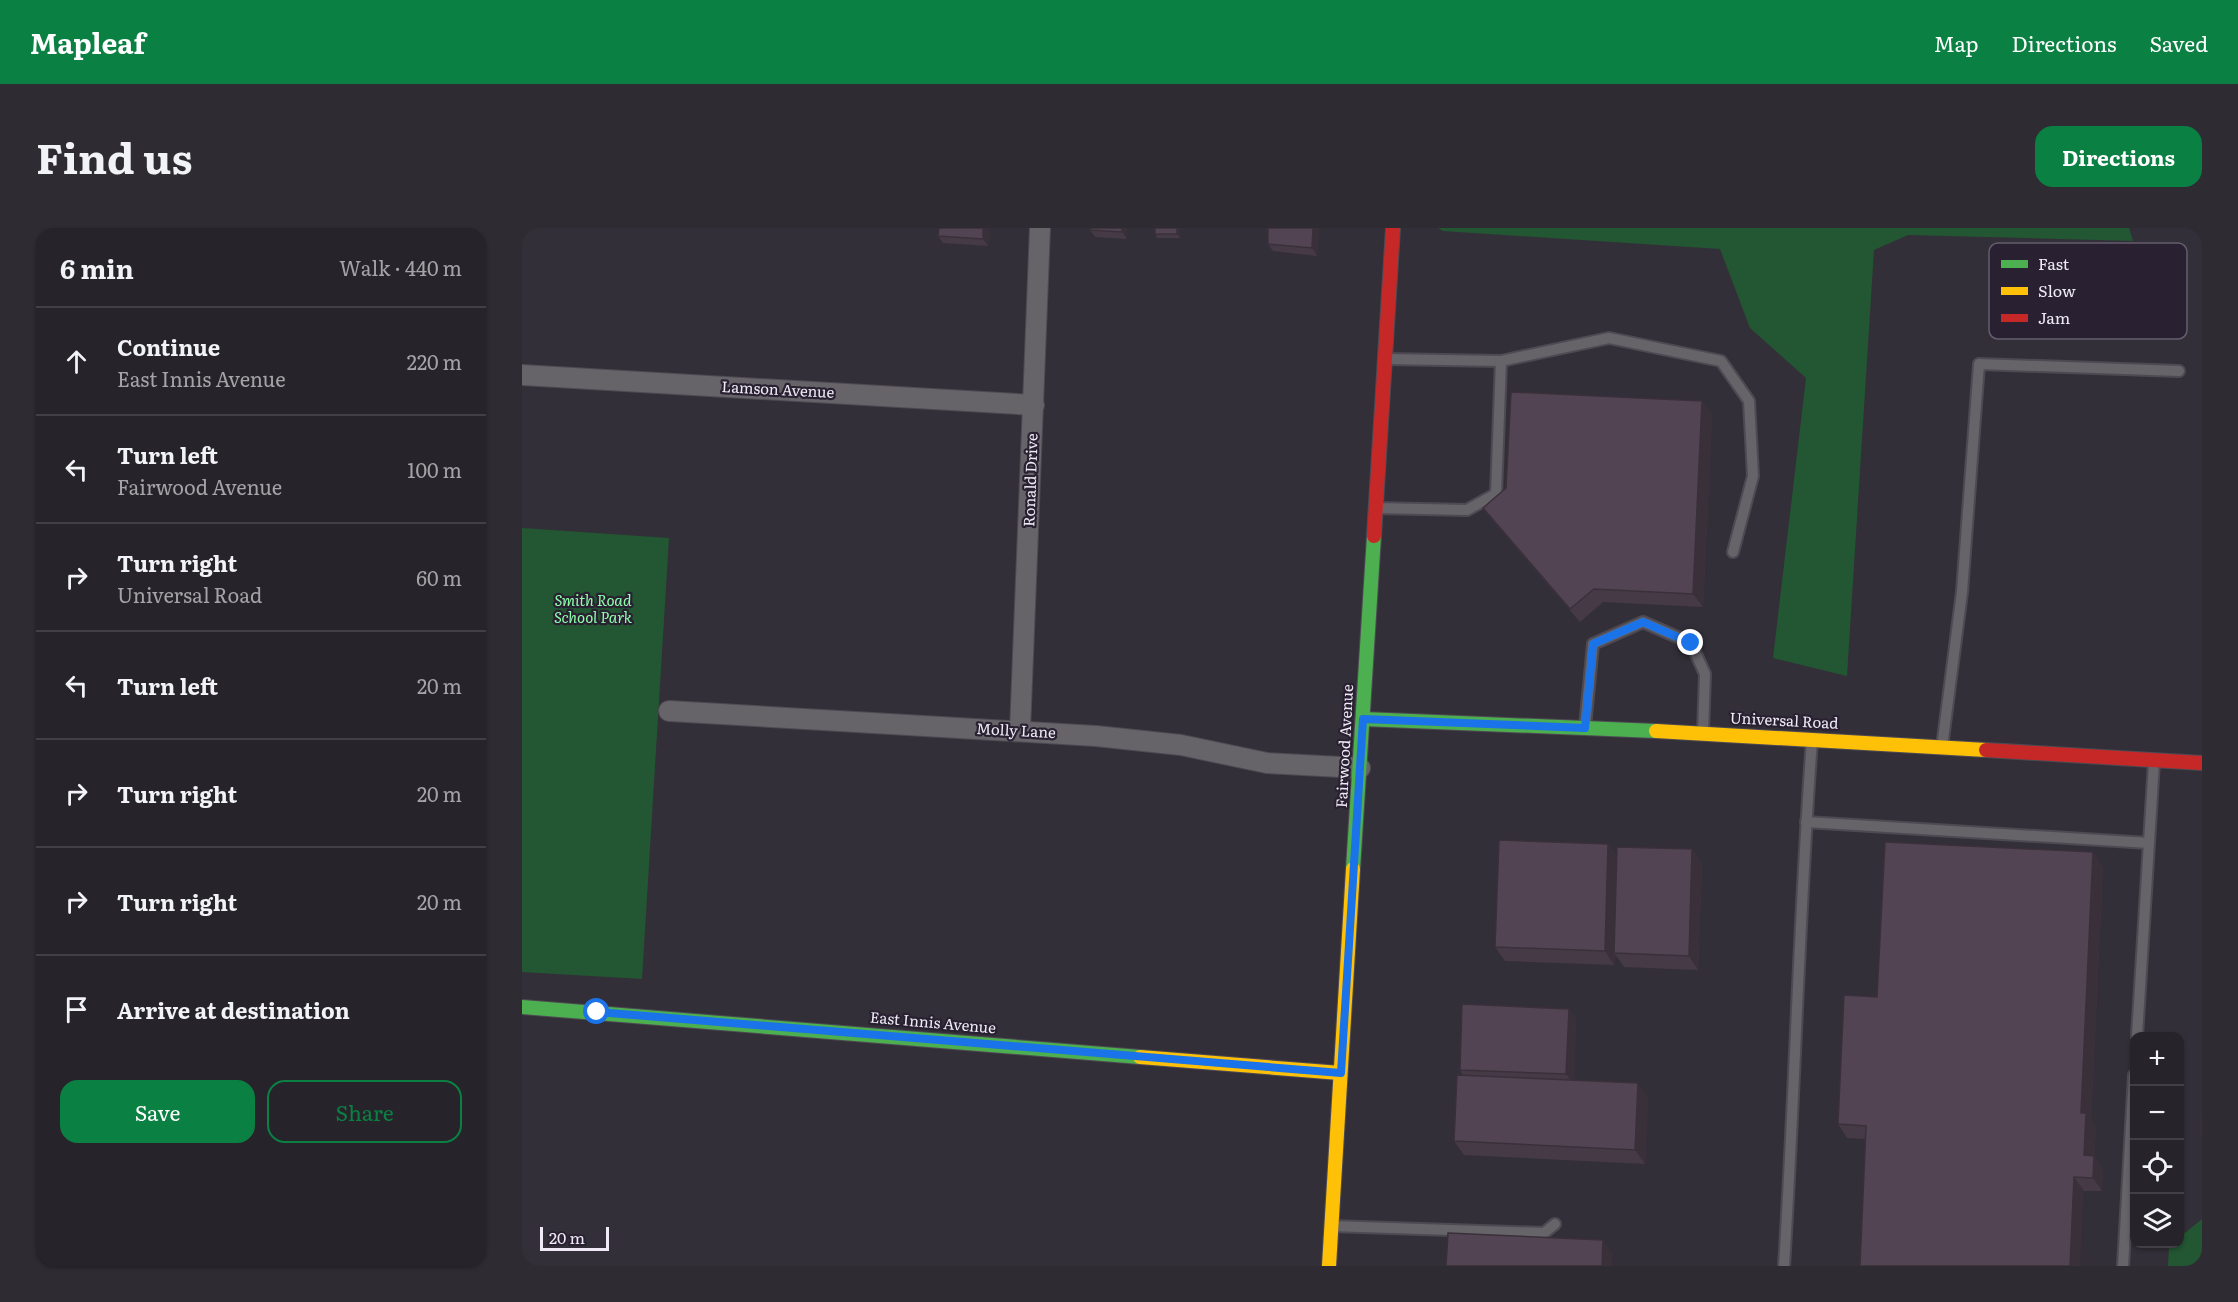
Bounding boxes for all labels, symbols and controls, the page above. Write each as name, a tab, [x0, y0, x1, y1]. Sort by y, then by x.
text: Mapleaf	[30, 21, 145, 63]
text: Map	[1934, 27, 1979, 58]
text: Directions	[2012, 27, 2117, 58]
text: Saved	[2150, 27, 2208, 58]
text: Find us	[36, 125, 193, 187]
button: Directions	[2035, 126, 2202, 187]
legend	[1989, 243, 2187, 339]
text: 6 min	[60, 248, 134, 287]
text: Fast	[2038, 251, 2070, 275]
text: Walk · 440 m	[339, 252, 462, 282]
text: Slow	[2038, 278, 2076, 302]
text: Jam	[2038, 305, 2071, 329]
text: Continue	[117, 330, 220, 363]
icon: ahead	[60, 345, 93, 378]
text: 220 m	[407, 346, 462, 376]
text: East Innis Avenue	[117, 363, 286, 393]
street label: Lamson Avenue	[721, 374, 835, 403]
street label: Ronald Drive	[1016, 433, 1043, 527]
text: Turn left	[117, 438, 218, 471]
icon: left	[60, 453, 93, 486]
text: 100 m	[407, 454, 462, 484]
text: Fairwood Avenue	[117, 471, 282, 501]
text: Turn right	[117, 546, 237, 579]
icon: right	[60, 561, 93, 594]
text: 60 m	[416, 562, 462, 592]
text: Universal Road	[117, 579, 262, 609]
park label: Smith Road School Park	[554, 588, 633, 628]
route end	[1677, 629, 1703, 655]
icon: left	[60, 669, 93, 702]
text: Turn left	[117, 669, 218, 702]
text: 20 m	[417, 670, 462, 700]
street label: Fairwood Avenue	[1329, 683, 1358, 808]
street label: Universal Road	[1729, 705, 1839, 734]
street label: Molly Lane	[976, 716, 1057, 743]
icon: right	[60, 777, 93, 810]
text: Turn right	[117, 777, 237, 810]
text: 20 m	[417, 778, 462, 808]
icon: right	[60, 885, 93, 918]
text: Turn right	[117, 885, 237, 918]
text: 20 m	[417, 886, 462, 916]
icon: arrive	[60, 993, 93, 1026]
text: Arrive at destination	[117, 993, 350, 1026]
route start	[583, 998, 609, 1024]
street label: East Innis Avenue	[869, 1005, 997, 1038]
map controls	[2130, 1032, 2184, 1248]
button: +	[2130, 1032, 2184, 1086]
button: Save	[60, 1080, 255, 1143]
button: Share	[267, 1080, 462, 1143]
button: −	[2130, 1086, 2184, 1140]
button: locate	[2130, 1140, 2184, 1194]
button: layers	[2130, 1194, 2184, 1248]
scale bar	[540, 1224, 609, 1252]
text: 20 m	[549, 1225, 585, 1249]

